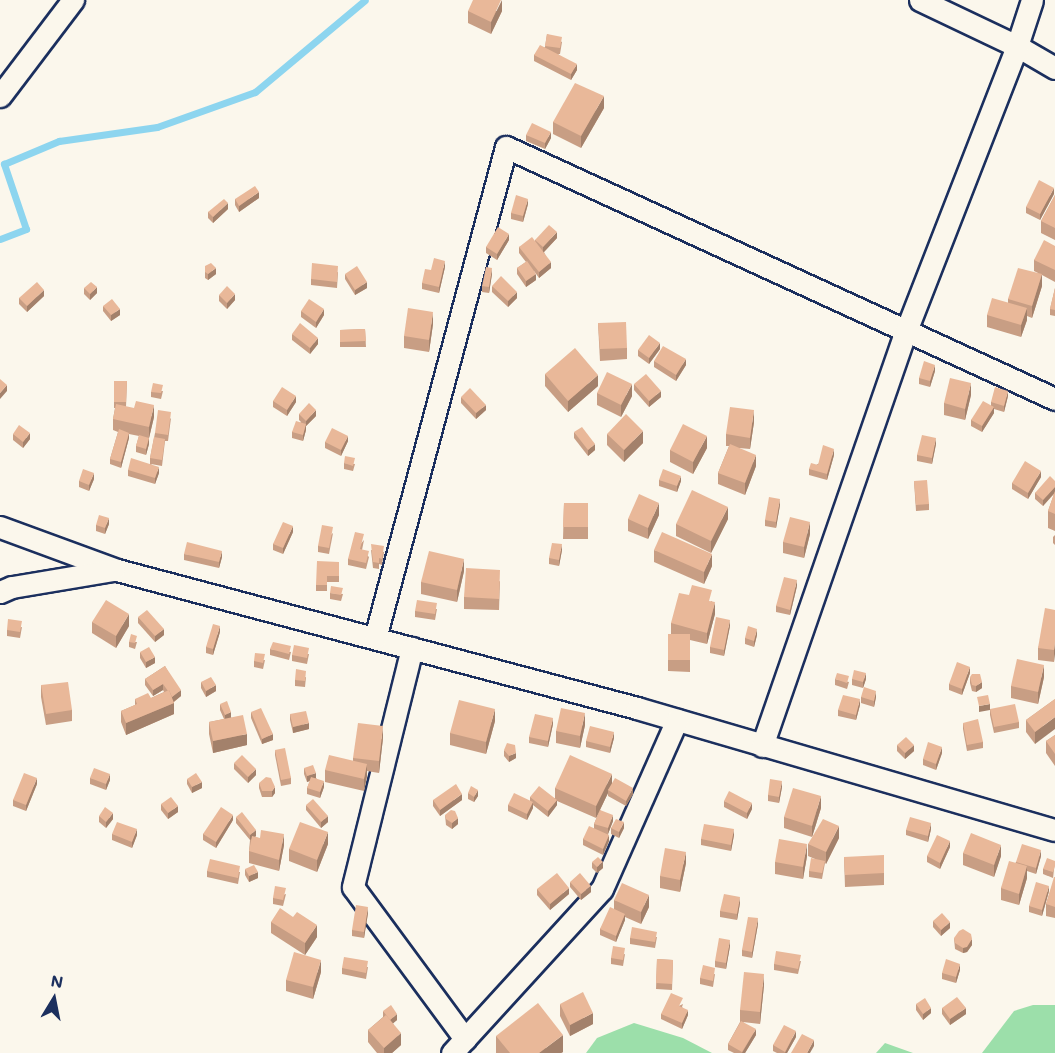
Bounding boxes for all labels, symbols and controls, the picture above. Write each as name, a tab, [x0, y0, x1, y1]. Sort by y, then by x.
north arrow	[24, 969, 84, 1029]
text: N	[49, 969, 65, 992]

